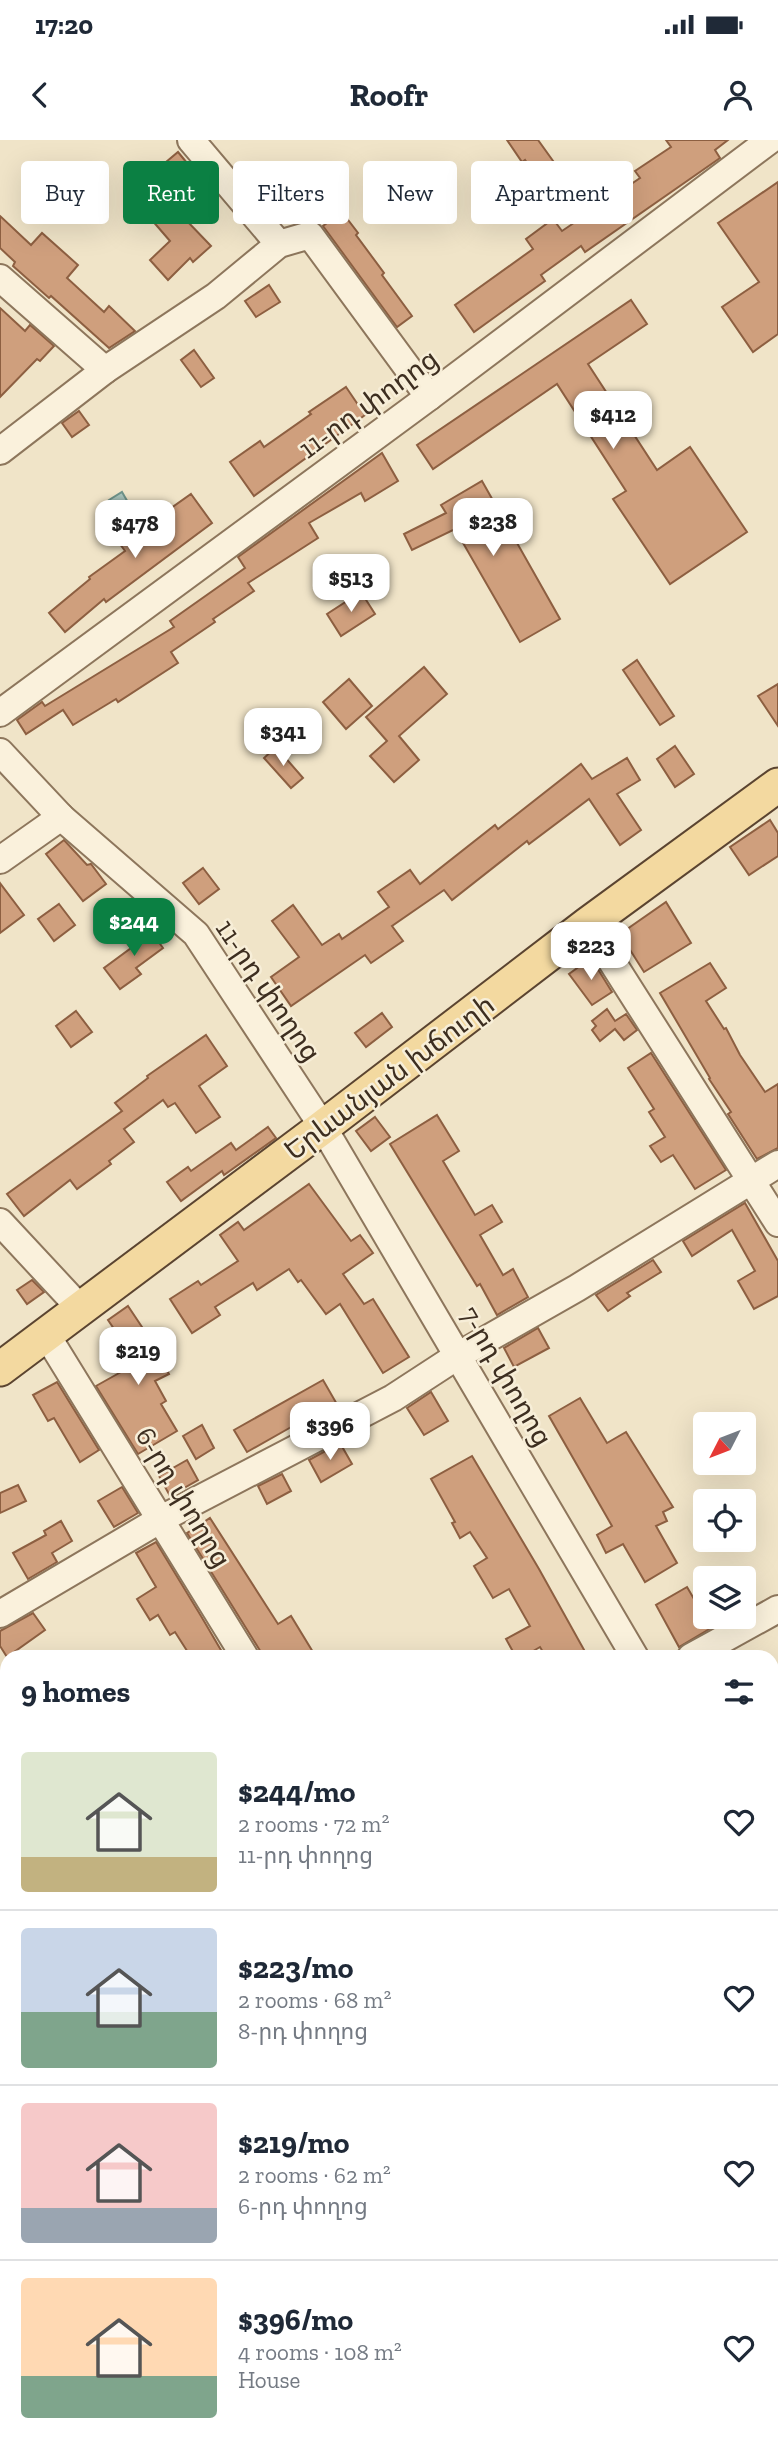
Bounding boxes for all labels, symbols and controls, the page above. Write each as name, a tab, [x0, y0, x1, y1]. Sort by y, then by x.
text: 17:20	[35, 9, 93, 41]
icon: back	[21, 76, 59, 114]
text: Roofr	[350, 76, 428, 114]
icon: person	[719, 76, 757, 114]
chip: Buy	[21, 161, 109, 224]
chip: Rent	[123, 161, 219, 224]
chip: Filters	[233, 161, 349, 224]
chip: New	[363, 161, 457, 224]
chip: Apartment	[471, 161, 633, 224]
street label: 11-րդ փողոց	[292, 342, 444, 465]
pin: $412	[572, 392, 654, 451]
text: $412	[590, 400, 636, 428]
pin: $238	[452, 498, 534, 558]
pin: $478	[94, 500, 176, 560]
text: $238	[469, 507, 517, 535]
text: $478	[111, 509, 159, 537]
pin: $513	[310, 554, 392, 614]
text: $513	[329, 563, 373, 591]
pin: $341	[242, 708, 324, 768]
text: $341	[260, 717, 306, 745]
pin: $244	[93, 898, 175, 958]
text: $244	[109, 907, 159, 935]
street label: 11-րդ փողոց	[209, 913, 328, 1068]
pin: $223	[550, 922, 632, 982]
text: $223	[567, 931, 615, 959]
street label: Երևանյան խճուղի	[278, 988, 501, 1167]
street label: 7-րդ փողոց	[453, 1301, 560, 1452]
pin: $219	[97, 1328, 179, 1387]
text: $219	[115, 1336, 161, 1364]
pin: $396	[289, 1402, 371, 1462]
text: $396	[306, 1411, 354, 1439]
north arrow	[693, 1412, 756, 1475]
map controls	[693, 1412, 756, 1629]
street label: 6-րդ փողոց	[129, 1421, 238, 1573]
button: locate	[693, 1489, 756, 1552]
button: layers	[693, 1566, 756, 1629]
icon: filters	[720, 1673, 758, 1711]
text: 9 homes	[21, 1674, 130, 1710]
text: $244/mo	[238, 1774, 355, 1810]
icon: home	[77, 1780, 161, 1864]
icon: heart	[720, 1803, 758, 1841]
text: 2 rooms · 72 m²	[238, 1810, 389, 1838]
text: 11-րդ փողոց	[238, 1841, 373, 1869]
text: $223/mo	[238, 1950, 353, 1986]
icon: home	[77, 1956, 161, 2040]
icon: heart	[720, 1979, 758, 2017]
text: 2 rooms · 68 m²	[238, 1986, 391, 2014]
text: 8-րդ փողոց	[238, 2017, 368, 2045]
text: $219/mo	[238, 2125, 349, 2161]
icon: home	[77, 2131, 161, 2215]
icon: heart	[720, 2154, 758, 2192]
text: 2 rooms · 62 m²	[238, 2161, 391, 2189]
text: 6-րդ փողոց	[238, 2192, 368, 2220]
text: $396/mo	[238, 2302, 353, 2338]
icon: home	[77, 2306, 161, 2390]
icon: heart	[720, 2329, 758, 2367]
text: 4 rooms · 108 m²	[238, 2338, 402, 2366]
text: House	[238, 2366, 300, 2394]

